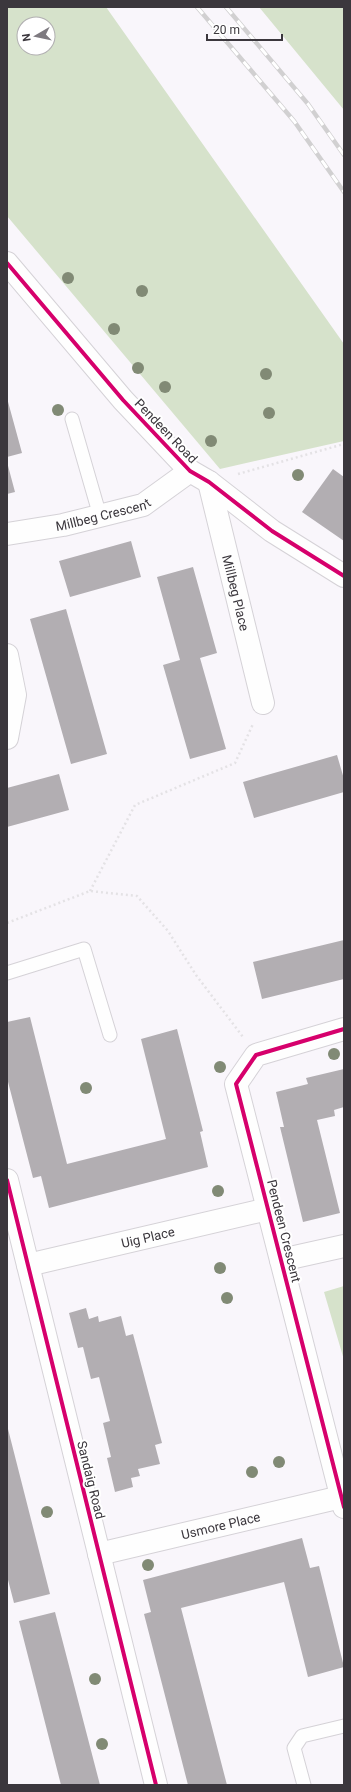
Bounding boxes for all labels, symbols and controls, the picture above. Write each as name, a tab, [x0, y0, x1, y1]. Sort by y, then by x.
north arrow	[16, 16, 56, 56]
scale bar	[207, 16, 282, 42]
text: 20 m	[213, 23, 240, 37]
text: N	[20, 32, 34, 42]
street label: Pendeen Road	[132, 396, 200, 466]
street label: Millbeg Crescent	[55, 495, 153, 534]
street label: Millbeg Place	[220, 553, 253, 632]
street label: Pendeen Crescent	[264, 1178, 304, 1284]
street label: Uig Place	[120, 1224, 176, 1251]
street label: Sandaig Road	[74, 1439, 108, 1521]
street label: Usmore Place	[180, 1509, 262, 1542]

